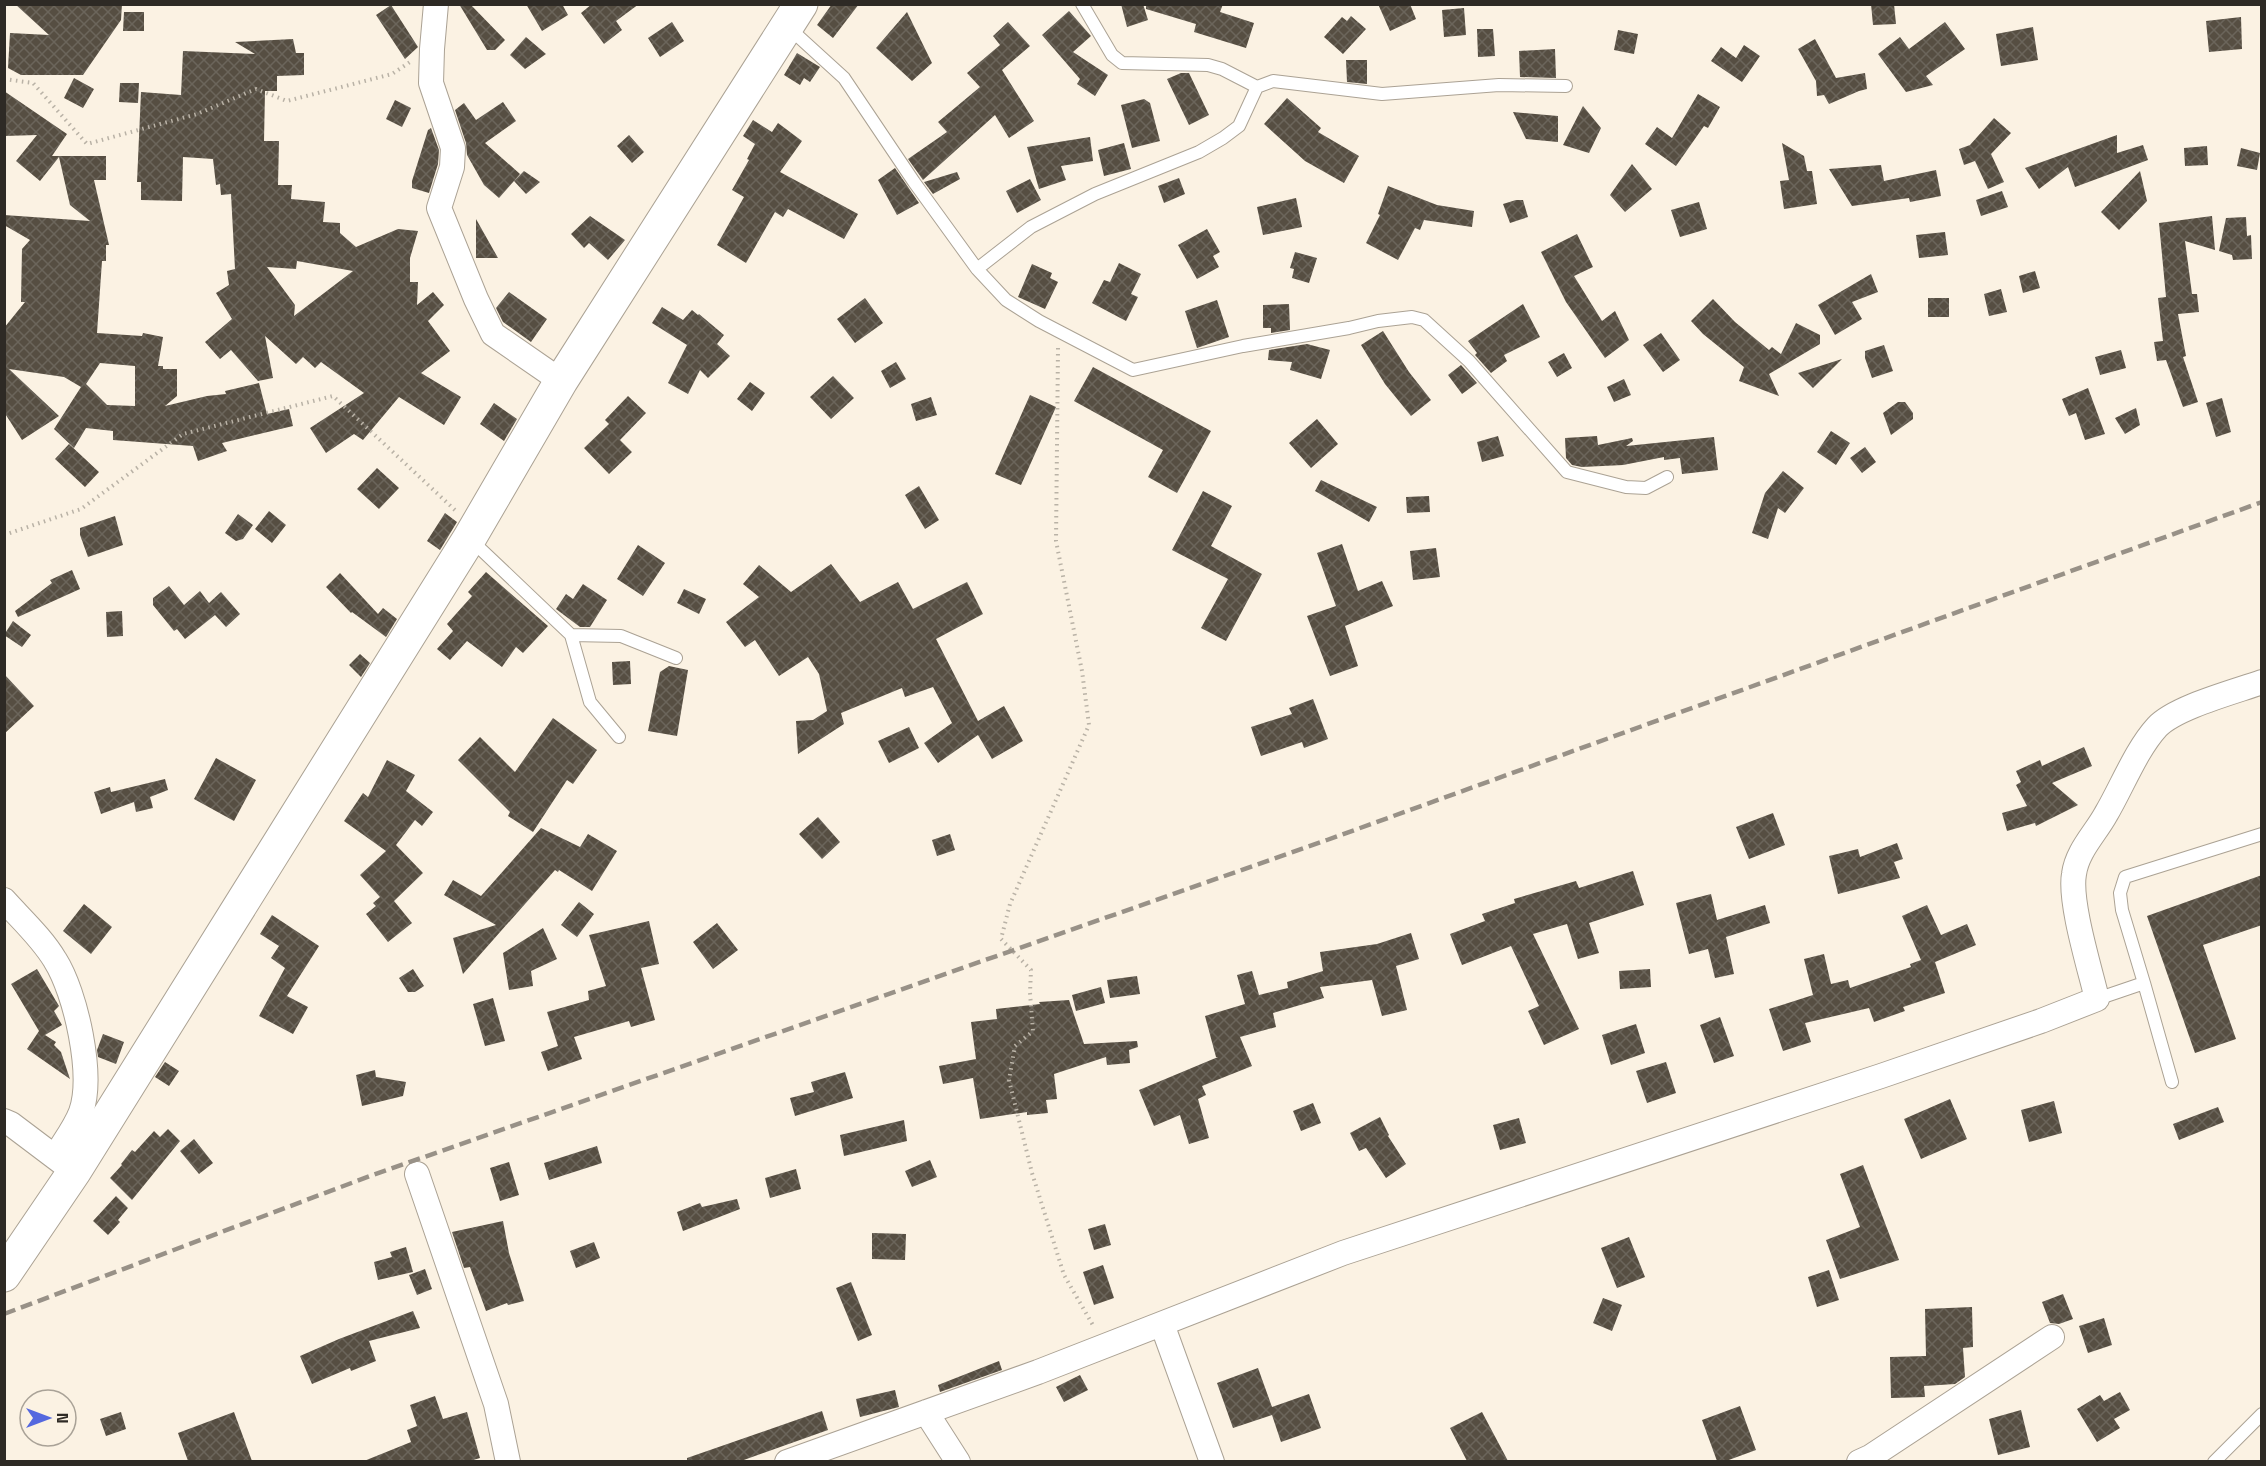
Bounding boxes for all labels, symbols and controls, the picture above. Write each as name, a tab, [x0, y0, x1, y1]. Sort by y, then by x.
north arrow	[18, 1388, 78, 1448]
text: N	[52, 1413, 73, 1423]

